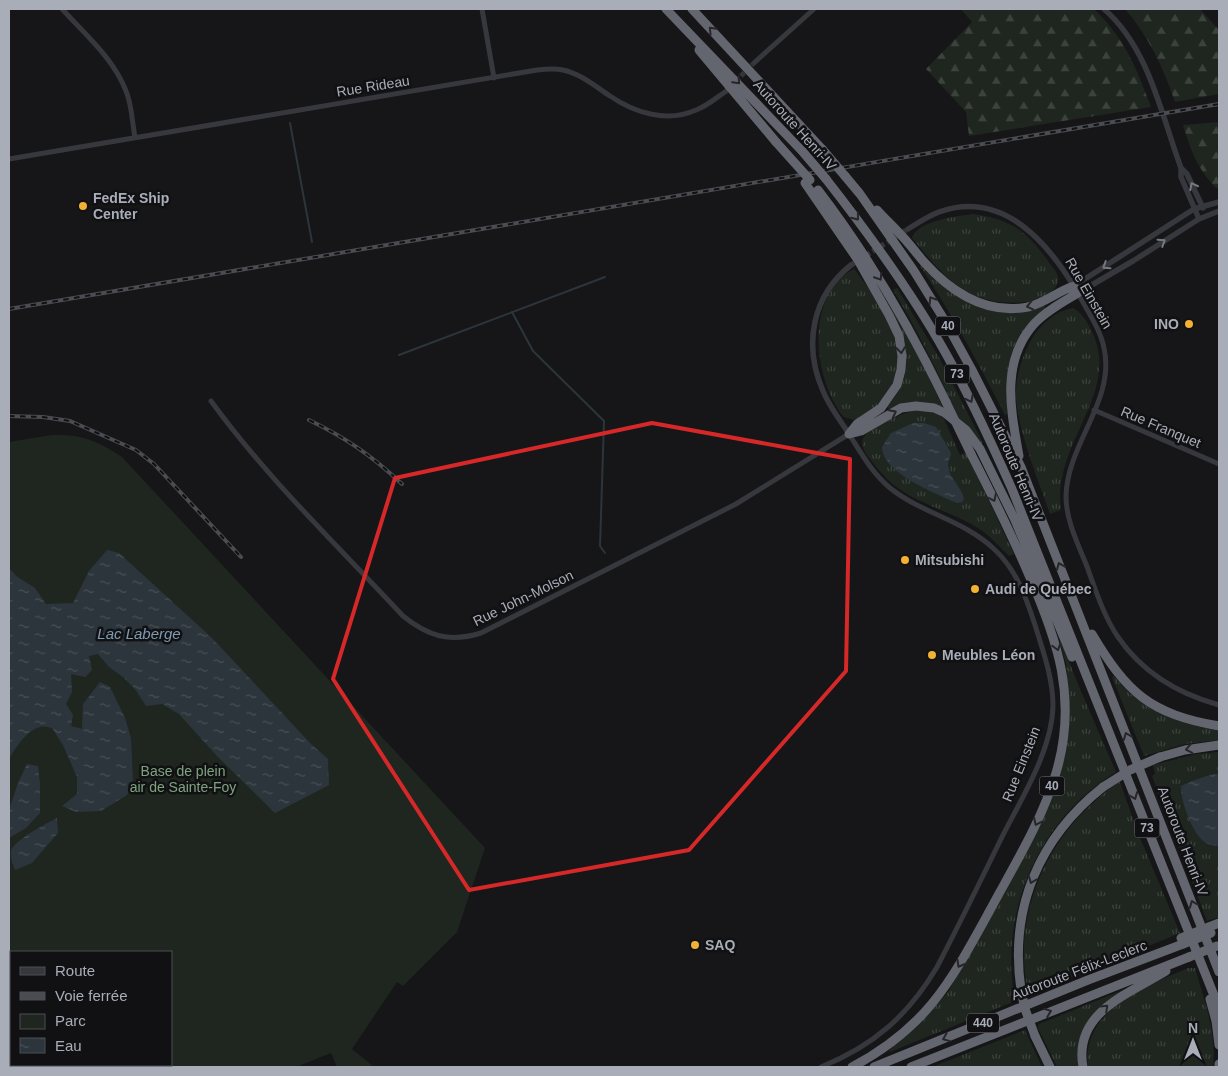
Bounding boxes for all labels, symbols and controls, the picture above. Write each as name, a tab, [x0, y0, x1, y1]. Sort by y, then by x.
one-way arrow	[709, 27, 718, 36]
street label: Rue Rideau	[335, 72, 411, 100]
one-way arrow	[731, 76, 740, 85]
street label: Autoroute Henri-IV	[750, 77, 840, 174]
one-way arrow	[1189, 182, 1199, 191]
place label: FedEx Ship Center	[93, 190, 169, 222]
marker: FedEx Ship Center	[77, 200, 89, 212]
one-way arrow	[851, 212, 860, 221]
one-way arrow	[1157, 239, 1166, 248]
street label: Rue Einstein	[1062, 255, 1116, 331]
one-way arrow	[1102, 260, 1111, 269]
one-way arrow	[873, 271, 882, 280]
one-way arrow	[929, 297, 938, 306]
one-way arrow	[1025, 300, 1034, 311]
road number: 40	[936, 316, 960, 336]
place label: INO	[1154, 316, 1179, 332]
marker: INO	[1183, 318, 1195, 330]
one-way arrow	[895, 347, 906, 355]
road number: 73	[944, 364, 970, 384]
one-way arrow	[964, 394, 974, 403]
street label: Rue Franquet	[1118, 403, 1204, 451]
one-way arrow	[888, 409, 897, 419]
street label: Autoroute Henri-IV	[986, 411, 1046, 524]
one-way arrow	[987, 492, 997, 501]
place label: Mitsubishi	[915, 552, 984, 568]
marker: Mitsubishi	[899, 554, 911, 566]
one-way arrow	[1056, 562, 1066, 571]
street label: Rue John-Molson	[470, 567, 576, 629]
place label: Audi de Québec	[985, 581, 1092, 597]
marker: Audi de Québec	[969, 583, 981, 595]
water label: Lac Laberge	[97, 625, 181, 642]
one-way arrow	[1051, 642, 1061, 650]
place label: Meubles Léon	[942, 647, 1035, 663]
marker: Meubles Léon	[926, 649, 938, 661]
street label: Rue Einstein	[999, 724, 1043, 804]
one-way arrow	[1123, 732, 1133, 741]
one-way arrow	[1185, 743, 1194, 754]
park label: Base de plein air de Sainte-Foy	[130, 763, 236, 795]
road number: 40	[1040, 776, 1064, 796]
street label: Autoroute Henri-IV	[1155, 784, 1211, 899]
one-way arrow	[1128, 791, 1138, 799]
one-way arrow	[1033, 817, 1043, 826]
road number: 73	[1134, 818, 1160, 838]
one-way arrow	[1028, 875, 1038, 884]
one-way arrow	[1188, 900, 1199, 909]
place label: SAQ	[705, 937, 735, 953]
street label: Autoroute Félix-Leclerc	[1009, 937, 1149, 1003]
marker: SAQ	[689, 939, 701, 951]
legend	[10, 951, 172, 1066]
one-way arrow	[956, 959, 966, 968]
text: Route	[55, 962, 95, 979]
text: Voie ferrée	[55, 987, 128, 1004]
one-way arrow	[1100, 1005, 1109, 1014]
one-way arrow	[1044, 1008, 1052, 1018]
text: Parc	[55, 1012, 86, 1029]
road number: 440	[967, 1014, 999, 1032]
north arrow	[1168, 1016, 1218, 1066]
text: N	[1188, 1020, 1198, 1036]
one-way arrow	[942, 1032, 951, 1042]
text: Eau	[55, 1037, 82, 1054]

